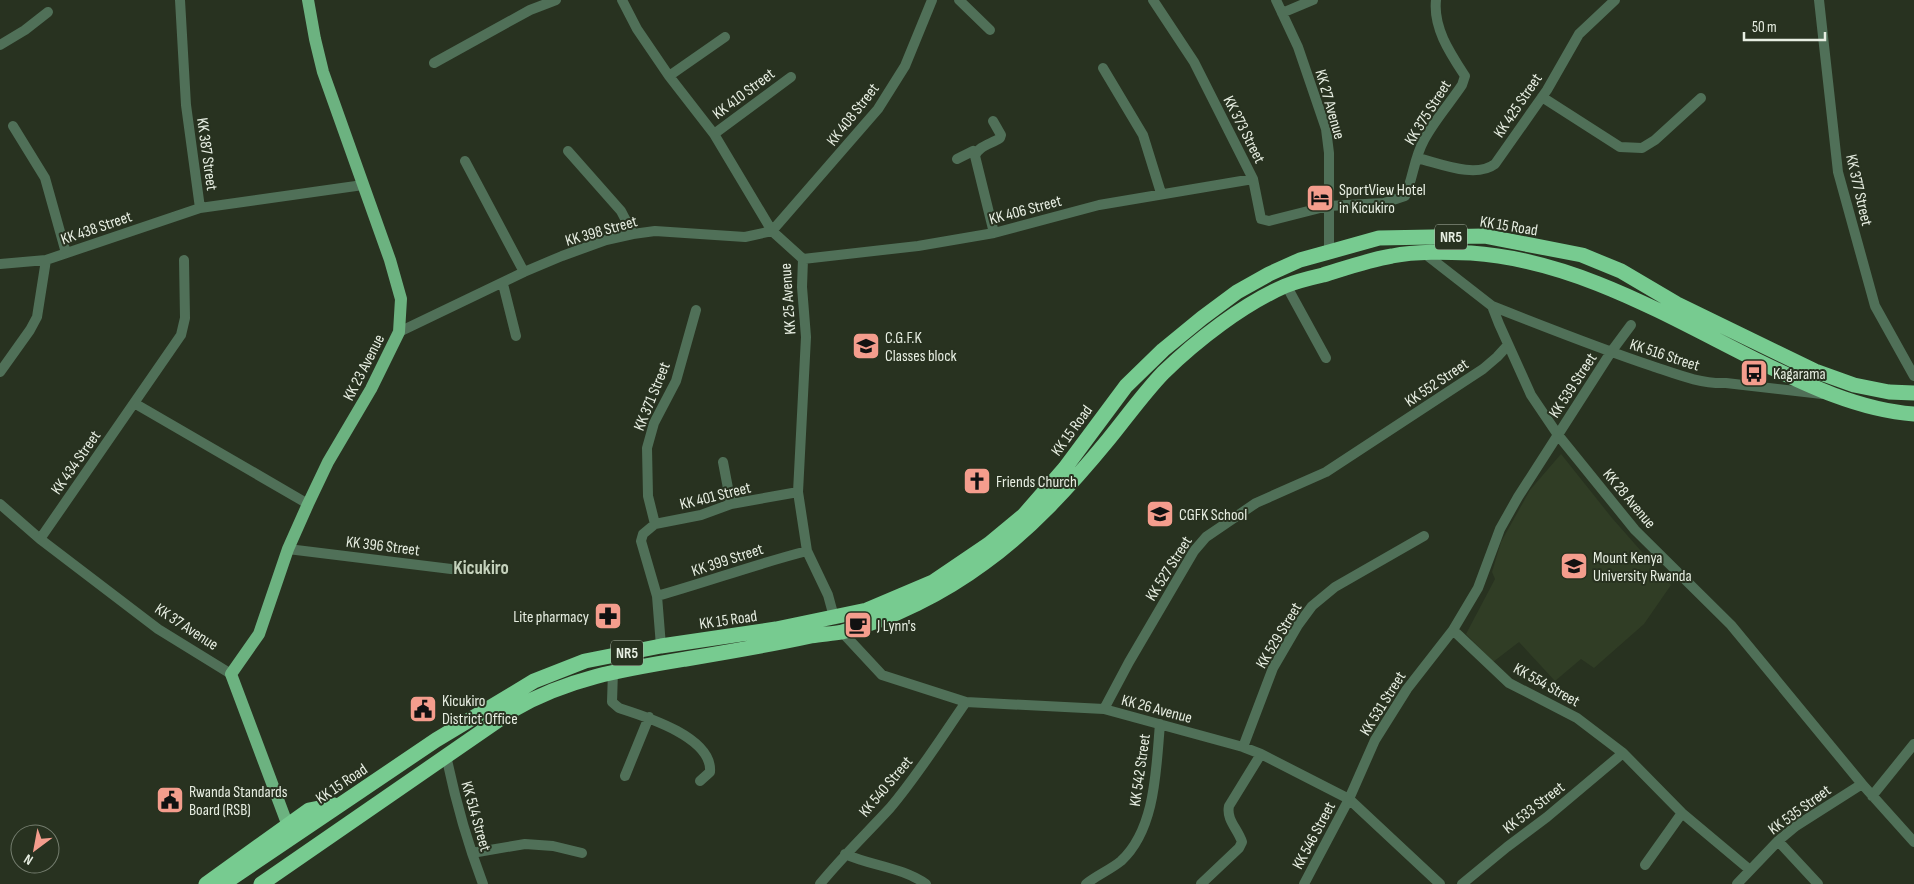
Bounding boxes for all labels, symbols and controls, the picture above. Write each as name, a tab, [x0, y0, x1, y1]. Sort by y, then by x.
scale bar	[1744, 10, 1825, 42]
text: 50 m	[1752, 18, 1777, 37]
street label: KK 410 Street	[709, 65, 779, 124]
street label: KK 27 Avenue	[1311, 67, 1349, 141]
street label: KK 425 Street	[1490, 70, 1547, 141]
street label: KK 375 Street	[1401, 77, 1456, 149]
street label: KK 408 Street	[823, 80, 884, 150]
street label: KK 373 Street	[1219, 93, 1269, 167]
street label: KK 387 Street	[192, 117, 221, 192]
street label: KK 377 Street	[1841, 153, 1876, 228]
place label: SportView Hotel in Kicukiro	[1339, 181, 1426, 218]
hotel icon: SportView Hotel in Kicukiro	[1305, 183, 1335, 213]
street label: KK 406 Street	[987, 192, 1064, 229]
street label: KK 438 Street	[59, 207, 135, 249]
street label: KK 398 Street	[563, 212, 640, 251]
street label: KK 15 Road	[1479, 213, 1539, 240]
road number: NR5	[1435, 224, 1467, 250]
street label: KK 25 Avenue	[777, 262, 800, 335]
place label: C.G.F.K Classes block	[885, 329, 957, 366]
street label: KK 23 Avenue	[340, 331, 389, 404]
school or university icon: C.G.F.K Classes block	[851, 331, 881, 361]
street label: KK 516 Street	[1627, 335, 1702, 376]
street label: KK 539 Street	[1545, 350, 1601, 422]
street label: KK 552 Street	[1401, 355, 1472, 411]
bus stop icon: Kagarama	[1739, 358, 1769, 388]
street label: KK 371 Street	[630, 359, 675, 434]
place label: Kagarama	[1773, 365, 1826, 384]
street label: KK 15 Road	[1047, 402, 1097, 460]
street label: KK 434 Street	[47, 427, 105, 498]
street label: KK 28 Avenue	[1598, 465, 1659, 533]
church icon: Friends Church	[962, 466, 992, 496]
place label: Friends Church	[996, 473, 1077, 492]
street label: KK 401 Street	[678, 478, 753, 514]
school or university icon: CGFK School	[1145, 499, 1175, 529]
place label: CGFK School	[1179, 506, 1247, 525]
street label: KK 396 Street	[345, 533, 421, 560]
street label: KK 527 Street	[1142, 533, 1197, 605]
street label: KK 399 Street	[689, 540, 766, 581]
place label: Mount Kenya University Rwanda	[1593, 549, 1692, 586]
school or university icon: Mount Kenya University Rwanda	[1559, 551, 1589, 581]
district label: Kicukiro	[453, 557, 509, 580]
street label: KK 529 Street	[1252, 599, 1306, 672]
street label: KK 37 Avenue	[151, 600, 221, 655]
pharmacy icon: Lite pharmacy	[593, 601, 623, 631]
street label: KK 15 Road	[698, 607, 758, 634]
place label: Lite pharmacy	[513, 608, 589, 627]
cafe icon: J Lynn's	[843, 610, 873, 640]
place label: J Lynn's	[876, 617, 916, 636]
road number: NR5	[611, 640, 643, 666]
street label: KK 554 Street	[1510, 659, 1583, 711]
street label: KK 531 Street	[1356, 668, 1410, 739]
street label: KK 26 Avenue	[1119, 691, 1194, 728]
place label: Kicukiro District Office	[442, 692, 518, 729]
public building icon: Kicukiro District Office	[408, 694, 438, 724]
street label: KK 542 Street	[1126, 733, 1155, 808]
street label: KK 540 Street	[855, 753, 917, 821]
street label: KK 15 Road	[312, 760, 371, 808]
street label: KK 533 Street	[1499, 778, 1569, 838]
street label: KK 514 Street	[457, 779, 495, 854]
street label: KK 535 Street	[1765, 781, 1835, 839]
place label: Rwanda Standards Board (RSB)	[189, 783, 288, 820]
public building icon: Rwanda Standards Board (RSB)	[155, 785, 185, 815]
street label: KK 546 Street	[1289, 799, 1340, 873]
north arrow	[10, 824, 60, 874]
text: N	[21, 850, 36, 869]

